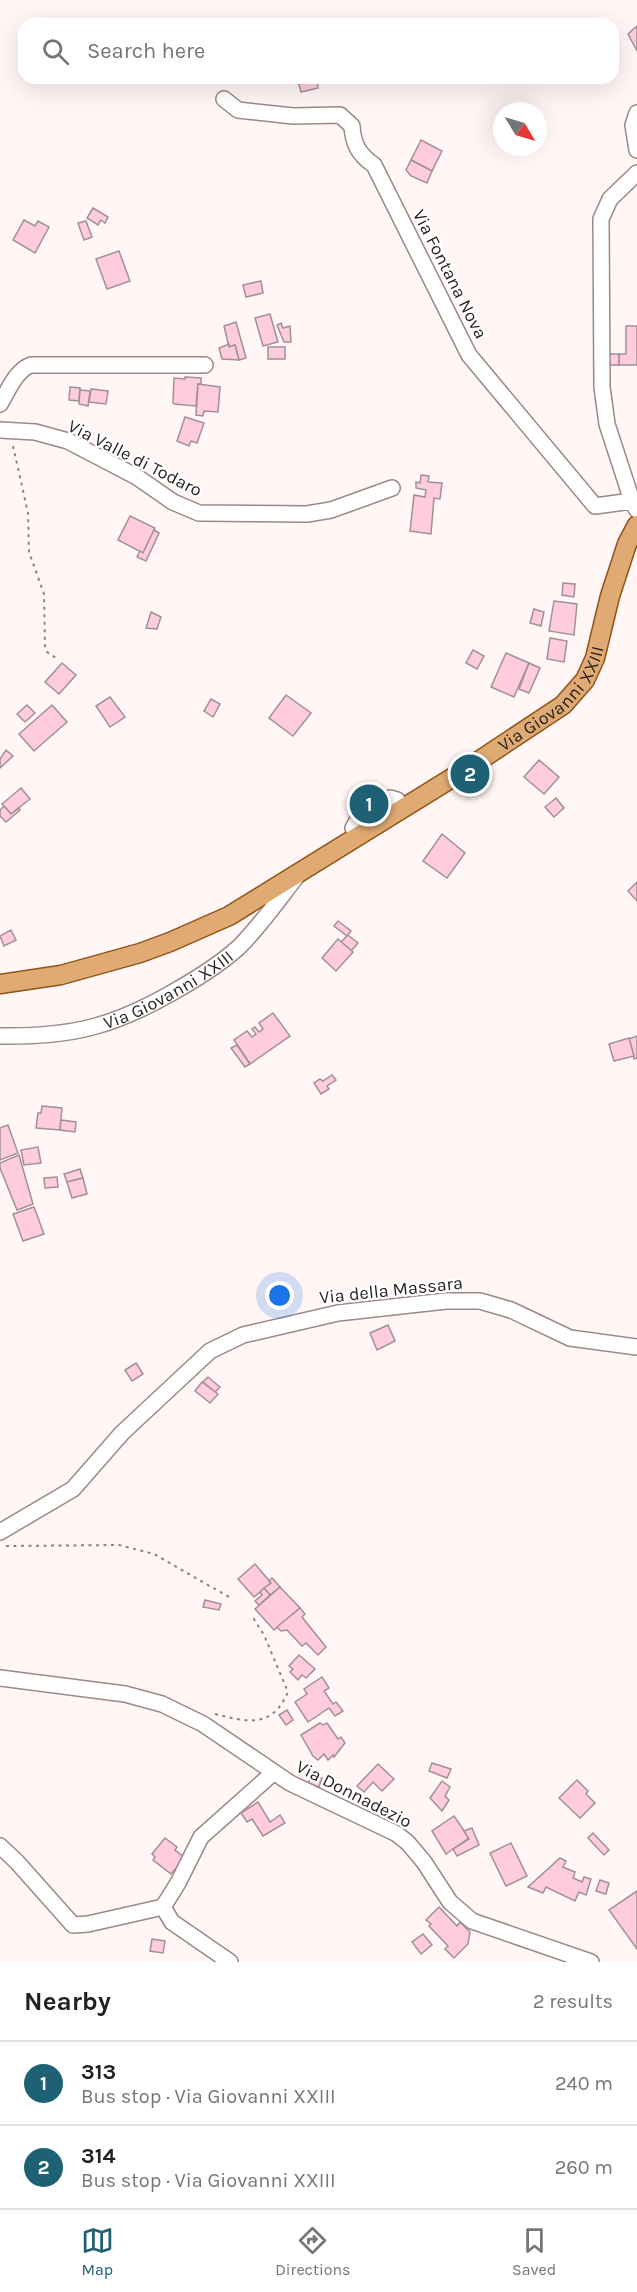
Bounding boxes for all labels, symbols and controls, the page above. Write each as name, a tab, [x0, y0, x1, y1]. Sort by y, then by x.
search box	[18, 18, 619, 84]
icon: search	[39, 35, 72, 68]
text: Search here	[87, 38, 205, 64]
north arrow	[493, 102, 547, 156]
street label: Via Fontana Nova	[408, 206, 492, 342]
street label: Via Valle di Todaro	[64, 415, 206, 501]
street label: Via Giovanni XXIII	[494, 644, 608, 756]
pin: 2	[450, 752, 490, 796]
pin: 1	[350, 782, 388, 826]
street label: Via Giovanni XXIII	[101, 945, 238, 1034]
street label: Via della Massara	[318, 1272, 464, 1308]
your location	[265, 1281, 294, 1310]
street label: Via Donnadezio	[293, 1755, 415, 1833]
text: Nearby	[24, 1986, 111, 2017]
text: 2 results	[533, 1990, 613, 2013]
text: 313	[81, 2059, 116, 2085]
text: 1	[40, 2072, 47, 2095]
text: 240 m	[555, 2072, 613, 2095]
text: Bus stop · Via Giovanni XXIII	[81, 2085, 336, 2108]
text: 314	[81, 2143, 116, 2169]
text: 2	[37, 2156, 50, 2179]
text: 260 m	[555, 2156, 613, 2179]
text: Bus stop · Via Giovanni XXIII	[81, 2169, 336, 2192]
tab: Map	[81, 2224, 114, 2279]
tab: Directions	[275, 2224, 350, 2279]
tab: Saved	[512, 2224, 556, 2279]

